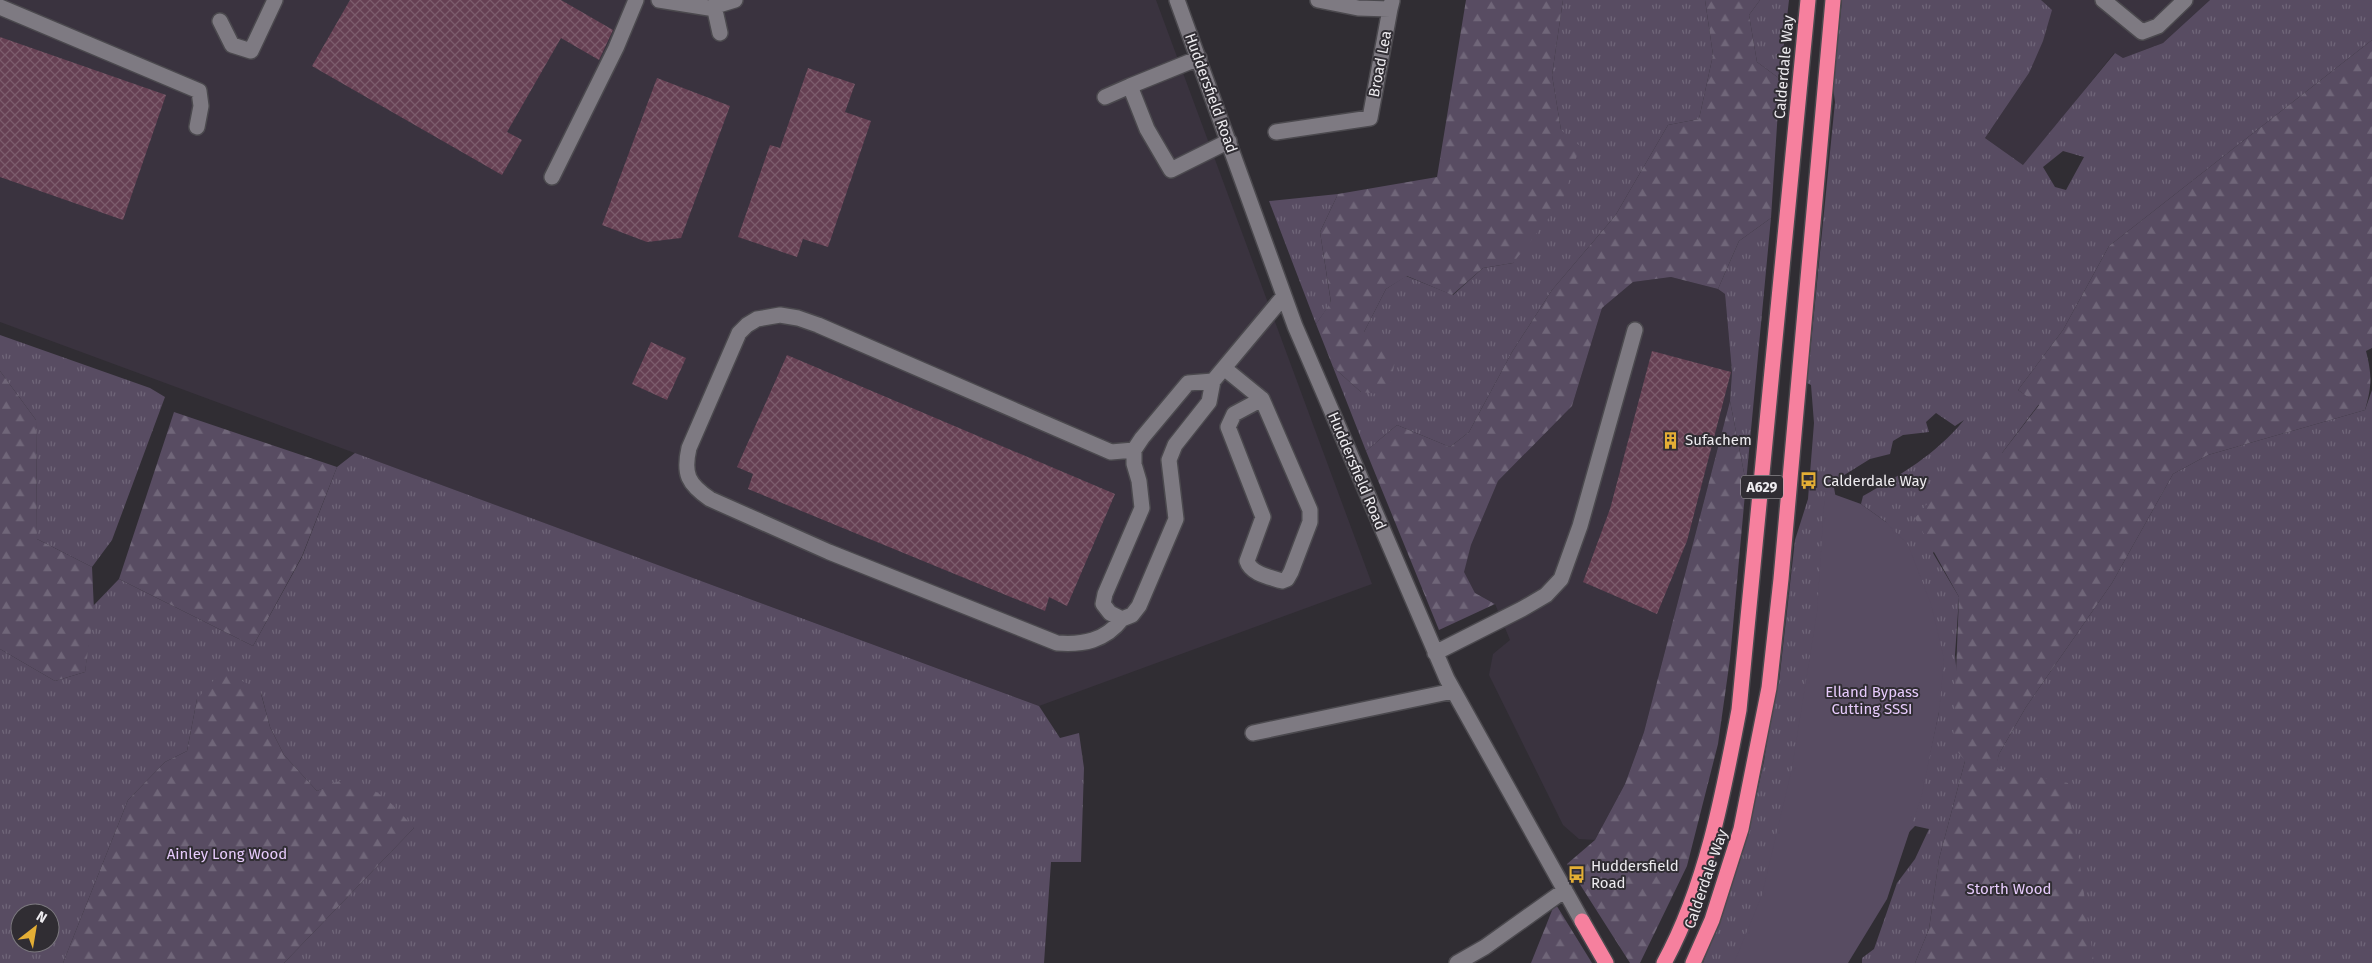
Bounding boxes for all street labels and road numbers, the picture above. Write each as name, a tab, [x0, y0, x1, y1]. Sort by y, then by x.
street label: Calderdale Way	[1771, 14, 1798, 119]
street label: Broad Lea	[1365, 29, 1395, 99]
street label: Huddersfield Road	[1181, 31, 1241, 155]
street label: Huddersfield Road	[1324, 409, 1390, 533]
road number: A629	[1741, 476, 1783, 498]
street label: Calderdale Way	[1681, 826, 1732, 931]

